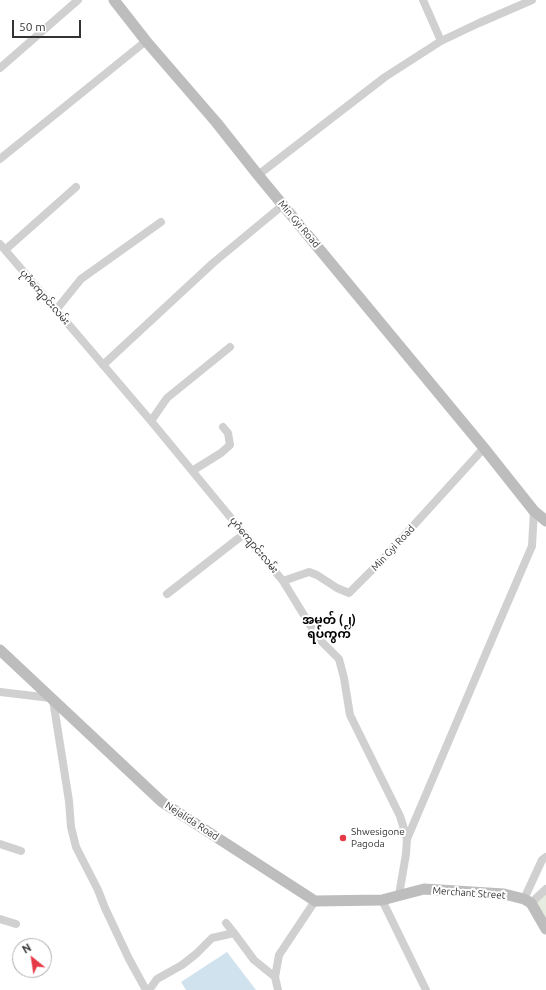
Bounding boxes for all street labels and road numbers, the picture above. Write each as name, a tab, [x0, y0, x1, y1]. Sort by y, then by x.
street label: Min Gyi Road	[276, 198, 322, 250]
street label: ပုဂံကျောင်းလမ်း	[18, 267, 72, 327]
street label: ပုဂံကျောင်းလမ်း	[227, 515, 281, 575]
street label: Min Gyi Road	[369, 523, 417, 573]
street label: Nejalida Road	[163, 799, 221, 843]
street label: Merchant Street	[432, 884, 506, 902]

